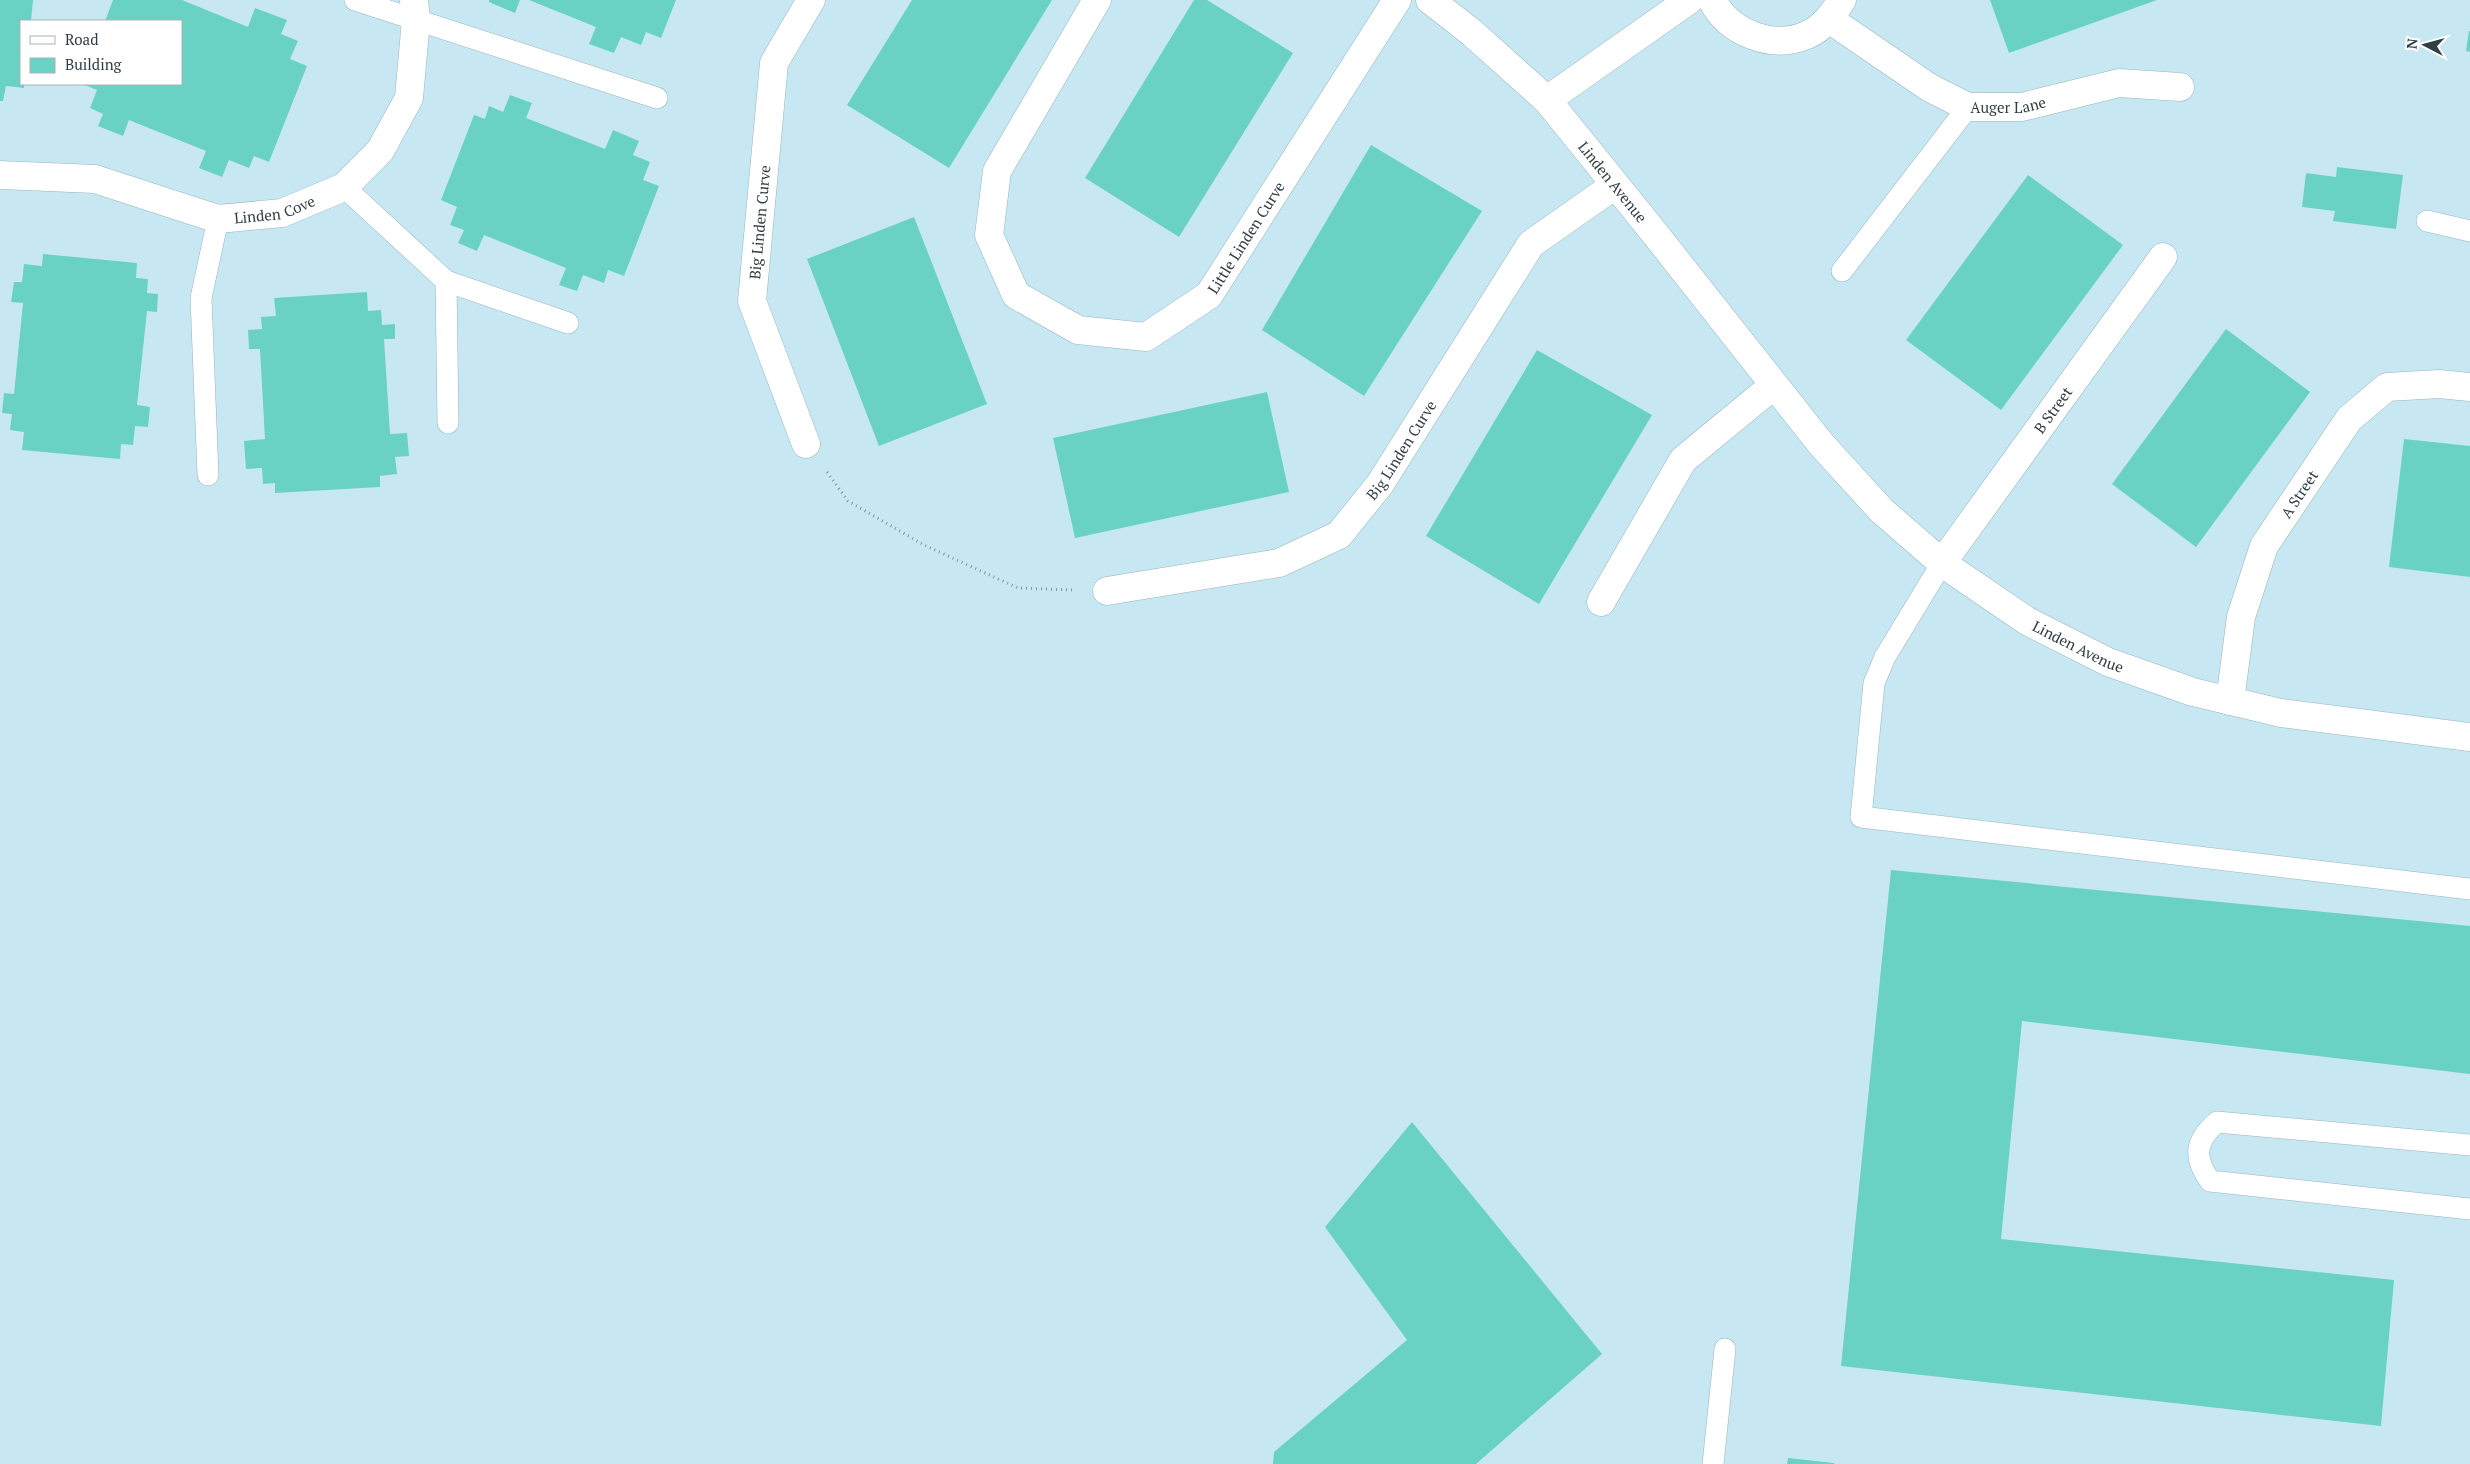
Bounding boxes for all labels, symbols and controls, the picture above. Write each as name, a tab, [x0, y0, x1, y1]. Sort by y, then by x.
legend	[20, 20, 182, 85]
north arrow	[2400, 20, 2450, 70]
text: Road	[65, 29, 98, 49]
text: N	[2402, 37, 2422, 50]
text: Building	[65, 54, 123, 74]
street label: Auger Lane	[1970, 91, 2048, 117]
street label: Linden Avenue	[1574, 137, 1652, 226]
street label: Big Linden Curve	[744, 164, 775, 280]
street label: Little Linden Curve	[1203, 178, 1289, 297]
street label: Linden Cove	[233, 190, 318, 227]
street label: B Street	[2029, 382, 2077, 437]
street label: Big Linden Curve	[1361, 396, 1440, 504]
street label: A Street	[2276, 466, 2322, 522]
street label: Linden Avenue	[2029, 616, 2126, 677]

